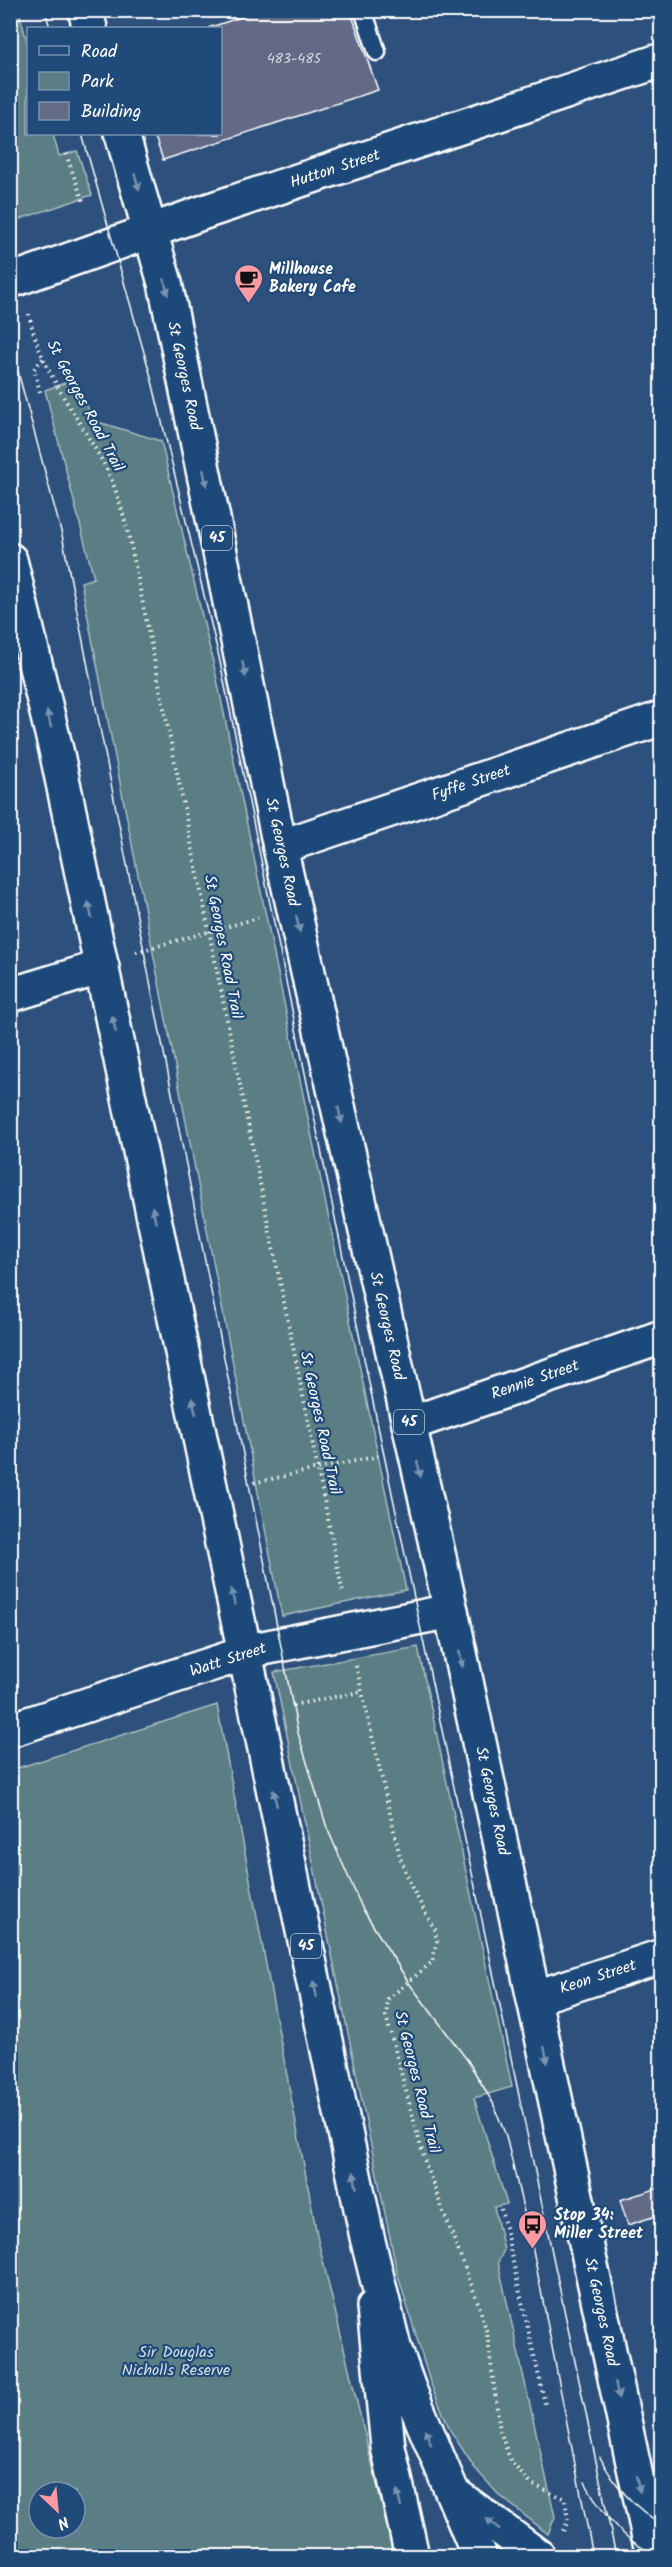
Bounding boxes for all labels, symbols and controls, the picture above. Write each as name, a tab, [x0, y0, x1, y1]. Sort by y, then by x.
legend	[27, 27, 222, 135]
text: Road	[81, 38, 118, 67]
house number: 483-485	[267, 48, 323, 70]
text: Park	[81, 68, 114, 97]
text: Building	[81, 98, 141, 127]
street label: Hutton Street	[287, 142, 384, 195]
one-way arrow	[133, 173, 142, 191]
place label: Millhouse Bakery Cafe	[269, 257, 356, 300]
cafe icon: Millhouse Bakery Cafe	[232, 262, 264, 304]
one-way arrow	[162, 278, 171, 297]
street label: St Georges Road	[160, 319, 208, 434]
street label: St Georges Road Trail	[40, 336, 130, 476]
one-way arrow	[201, 469, 210, 488]
road number: 45	[202, 526, 232, 550]
one-way arrow	[240, 660, 249, 679]
one-way arrow	[44, 709, 53, 728]
street label: Fyffe Street	[428, 758, 515, 808]
street label: St Georges Road	[258, 795, 306, 910]
street label: St Georges Road Trail	[197, 873, 249, 1021]
one-way arrow	[85, 900, 94, 919]
one-way arrow	[294, 915, 303, 934]
one-way arrow	[109, 1014, 118, 1033]
one-way arrow	[336, 1105, 346, 1124]
one-way arrow	[149, 1205, 158, 1224]
street label: St Georges Road	[362, 1269, 412, 1384]
street label: St Georges Road Trail	[293, 1349, 347, 1497]
street label: Rennie Street	[488, 1353, 583, 1407]
one-way arrow	[189, 1396, 198, 1415]
road number: 45	[394, 1410, 424, 1434]
one-way arrow	[415, 1460, 424, 1479]
one-way arrow	[228, 1587, 237, 1606]
street label: Watt Street	[186, 1636, 270, 1684]
one-way arrow	[457, 1650, 467, 1669]
street label: St Georges Road	[468, 1744, 516, 1859]
one-way arrow	[270, 1789, 279, 1808]
road number: 45	[291, 1934, 321, 1958]
street label: Keon Street	[556, 1953, 640, 2001]
one-way arrow	[310, 1979, 319, 1998]
street label: St Georges Road Trail	[387, 2008, 447, 2156]
one-way arrow	[542, 2046, 551, 2065]
one-way arrow	[350, 2170, 359, 2189]
place label: Stop 34: Miller Street	[554, 2203, 644, 2246]
bus stop icon: Stop 34: Miller Street	[517, 2208, 549, 2250]
street label: St Georges Road	[577, 2255, 625, 2370]
park label: Sir Douglas Nicholls Reserve	[122, 2340, 230, 2383]
one-way arrow	[613, 2381, 623, 2399]
one-way arrow	[423, 2427, 433, 2445]
one-way arrow	[634, 2474, 643, 2493]
north arrow	[27, 2480, 87, 2540]
one-way arrow	[394, 2490, 403, 2509]
text: N	[53, 2509, 73, 2536]
one-way arrow	[486, 2518, 502, 2530]

